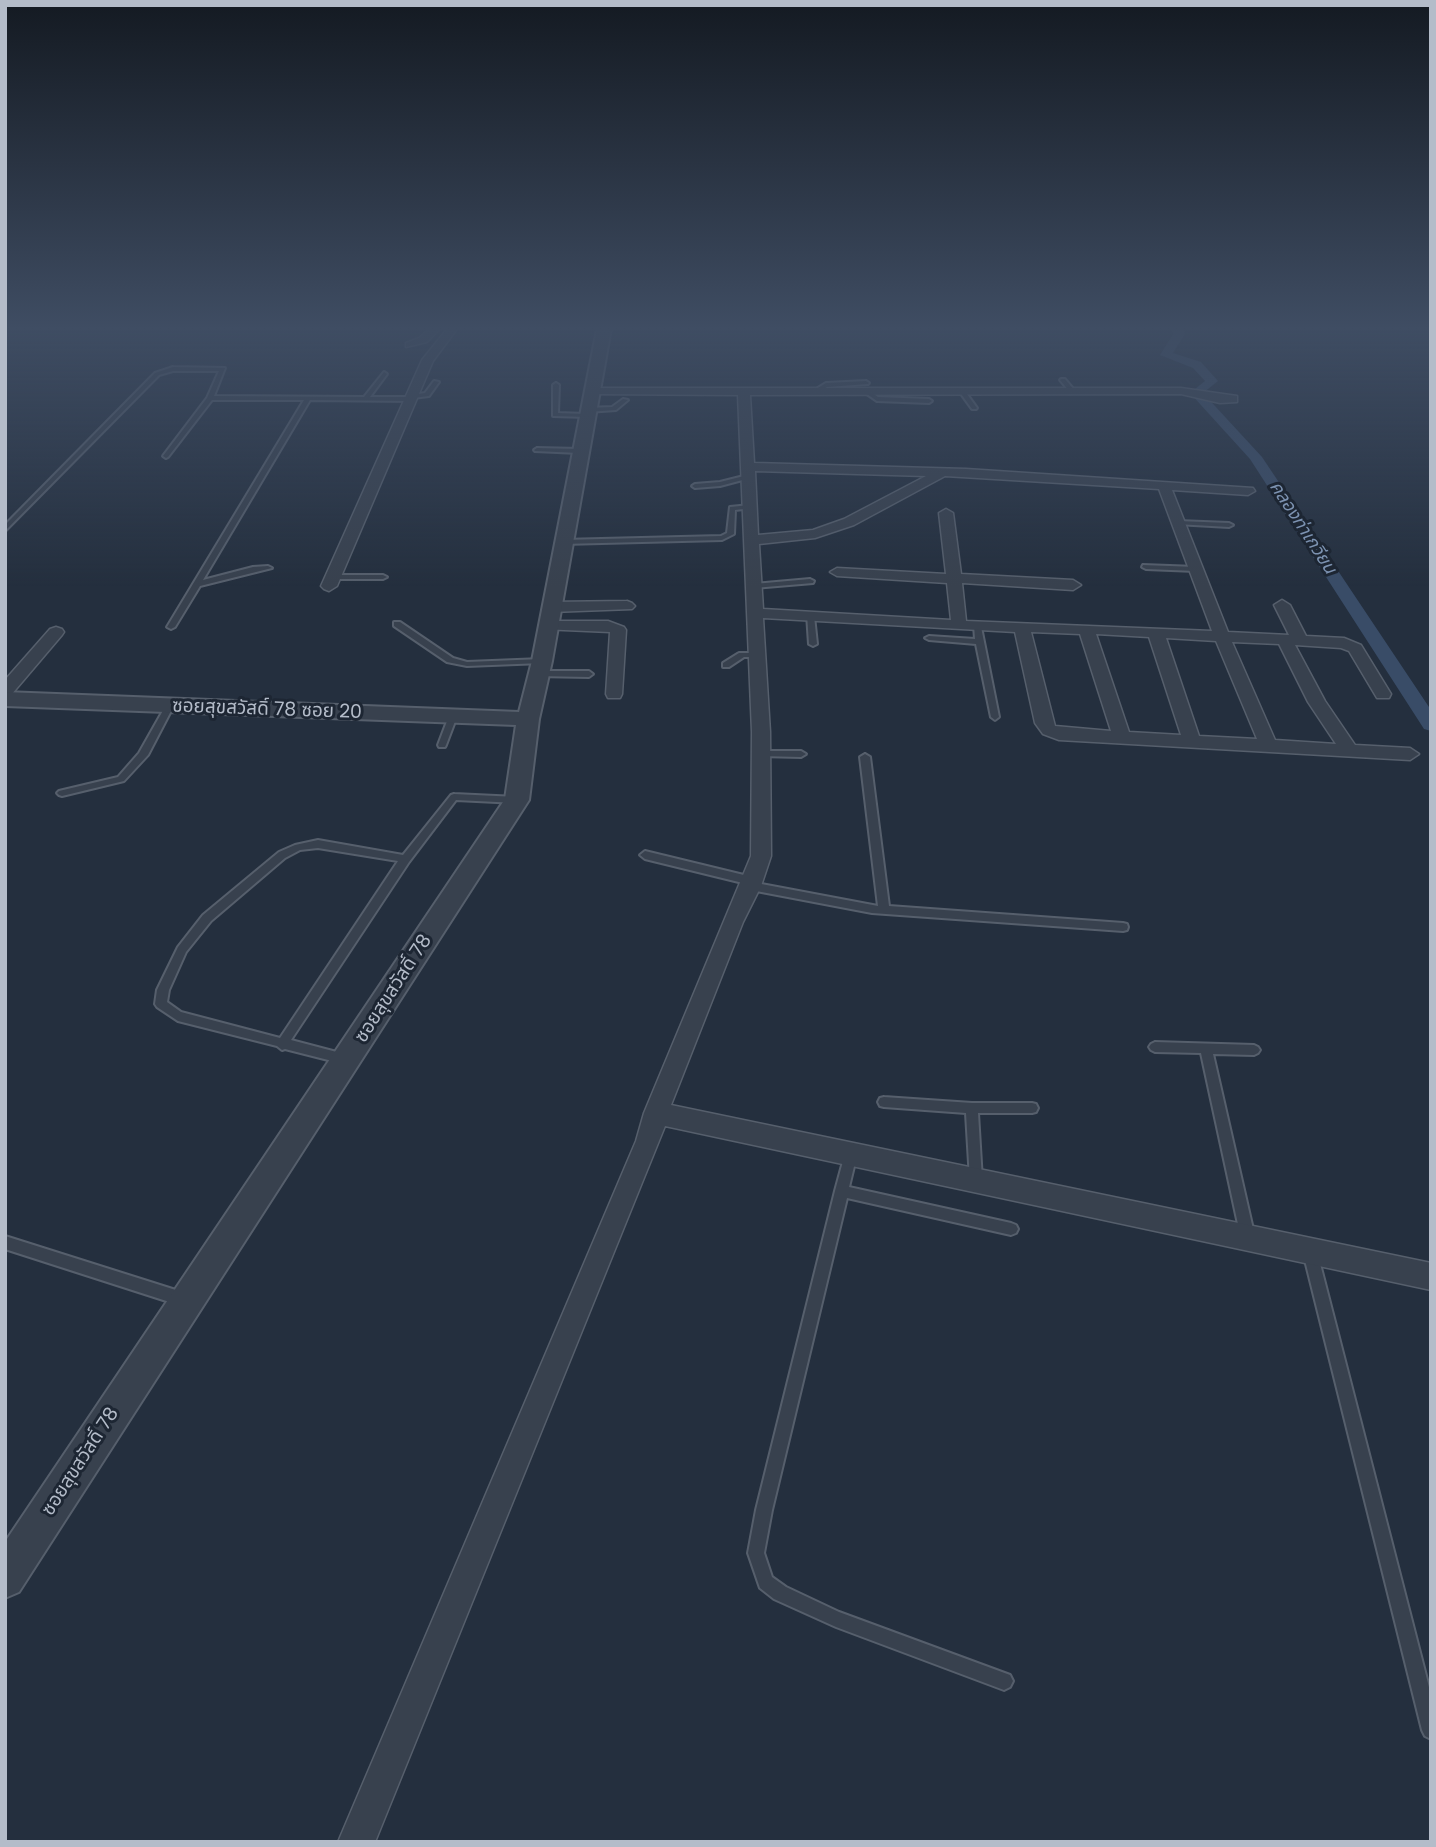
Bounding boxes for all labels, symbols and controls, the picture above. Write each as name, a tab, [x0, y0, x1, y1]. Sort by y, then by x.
water label: คลองท่าเกวียน	[1264, 478, 1340, 578]
street label: ซอยสุขสวัสดิ์ 78 ซอย 20	[172, 695, 362, 725]
street label: ซอยสุขสวัสดิ์ 78	[351, 931, 437, 1047]
street label: ซอยสุขสวัสดิ์ 78	[38, 1404, 124, 1520]

